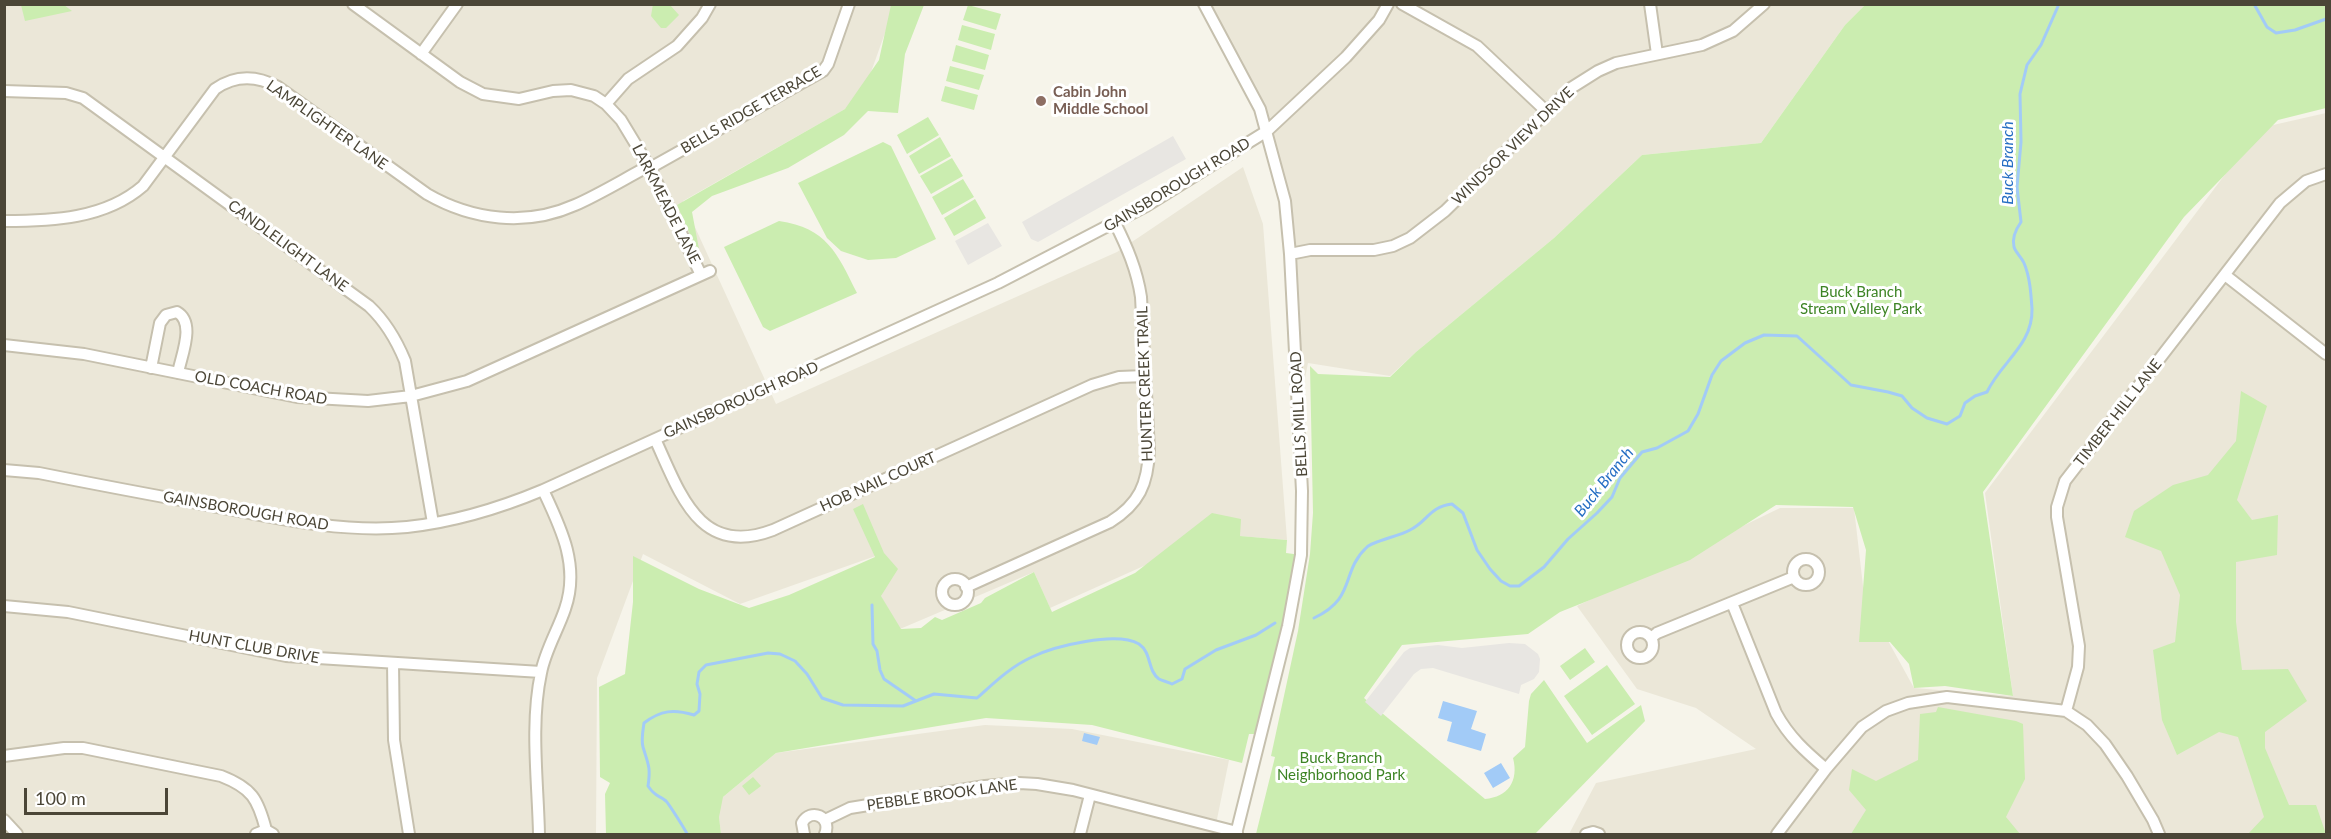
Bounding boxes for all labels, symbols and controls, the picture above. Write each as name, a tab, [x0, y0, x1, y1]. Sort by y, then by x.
street label: BELLS RIDGE TERRACE	[678, 62, 824, 158]
street label: LAMPLIGHTER LANE	[263, 76, 391, 174]
place label: Cabin John Middle School	[1053, 83, 1148, 118]
street label: WINDSOR VIEW DRIVE	[1448, 83, 1578, 209]
marker: Cabin John Middle School	[1034, 94, 1048, 108]
water label: Buck Branch	[1998, 121, 2018, 205]
street label: GAINSBOROUGH ROAD	[1101, 134, 1253, 236]
street label: LARKMEADE LANE	[628, 141, 704, 267]
street label: CANDLELIGHT LANE	[224, 196, 352, 296]
park label: Buck Branch Stream Valley Park	[1800, 283, 1922, 318]
street label: HUNTER CREEK TRAIL	[1133, 306, 1157, 462]
street label: BELLS MILL ROAD	[1287, 351, 1311, 477]
street label: TIMBER HILL LANE	[2070, 356, 2166, 470]
street label: GAINSBOROUGH ROAD	[661, 358, 821, 442]
street label: OLD COACH ROAD	[193, 367, 329, 409]
water label: Buck Branch	[1570, 444, 1638, 520]
street label: HOB NAIL COURT	[817, 448, 939, 516]
street label: GAINSBOROUGH ROAD	[162, 488, 330, 534]
street label: HUNT CLUB DRIVE	[187, 627, 321, 667]
park label: Buck Branch Neighborhood Park	[1277, 749, 1405, 784]
scale bar	[27, 776, 171, 814]
street label: PEBBLE BROOK LANE	[865, 776, 1019, 814]
text: 100 m	[35, 787, 86, 809]

